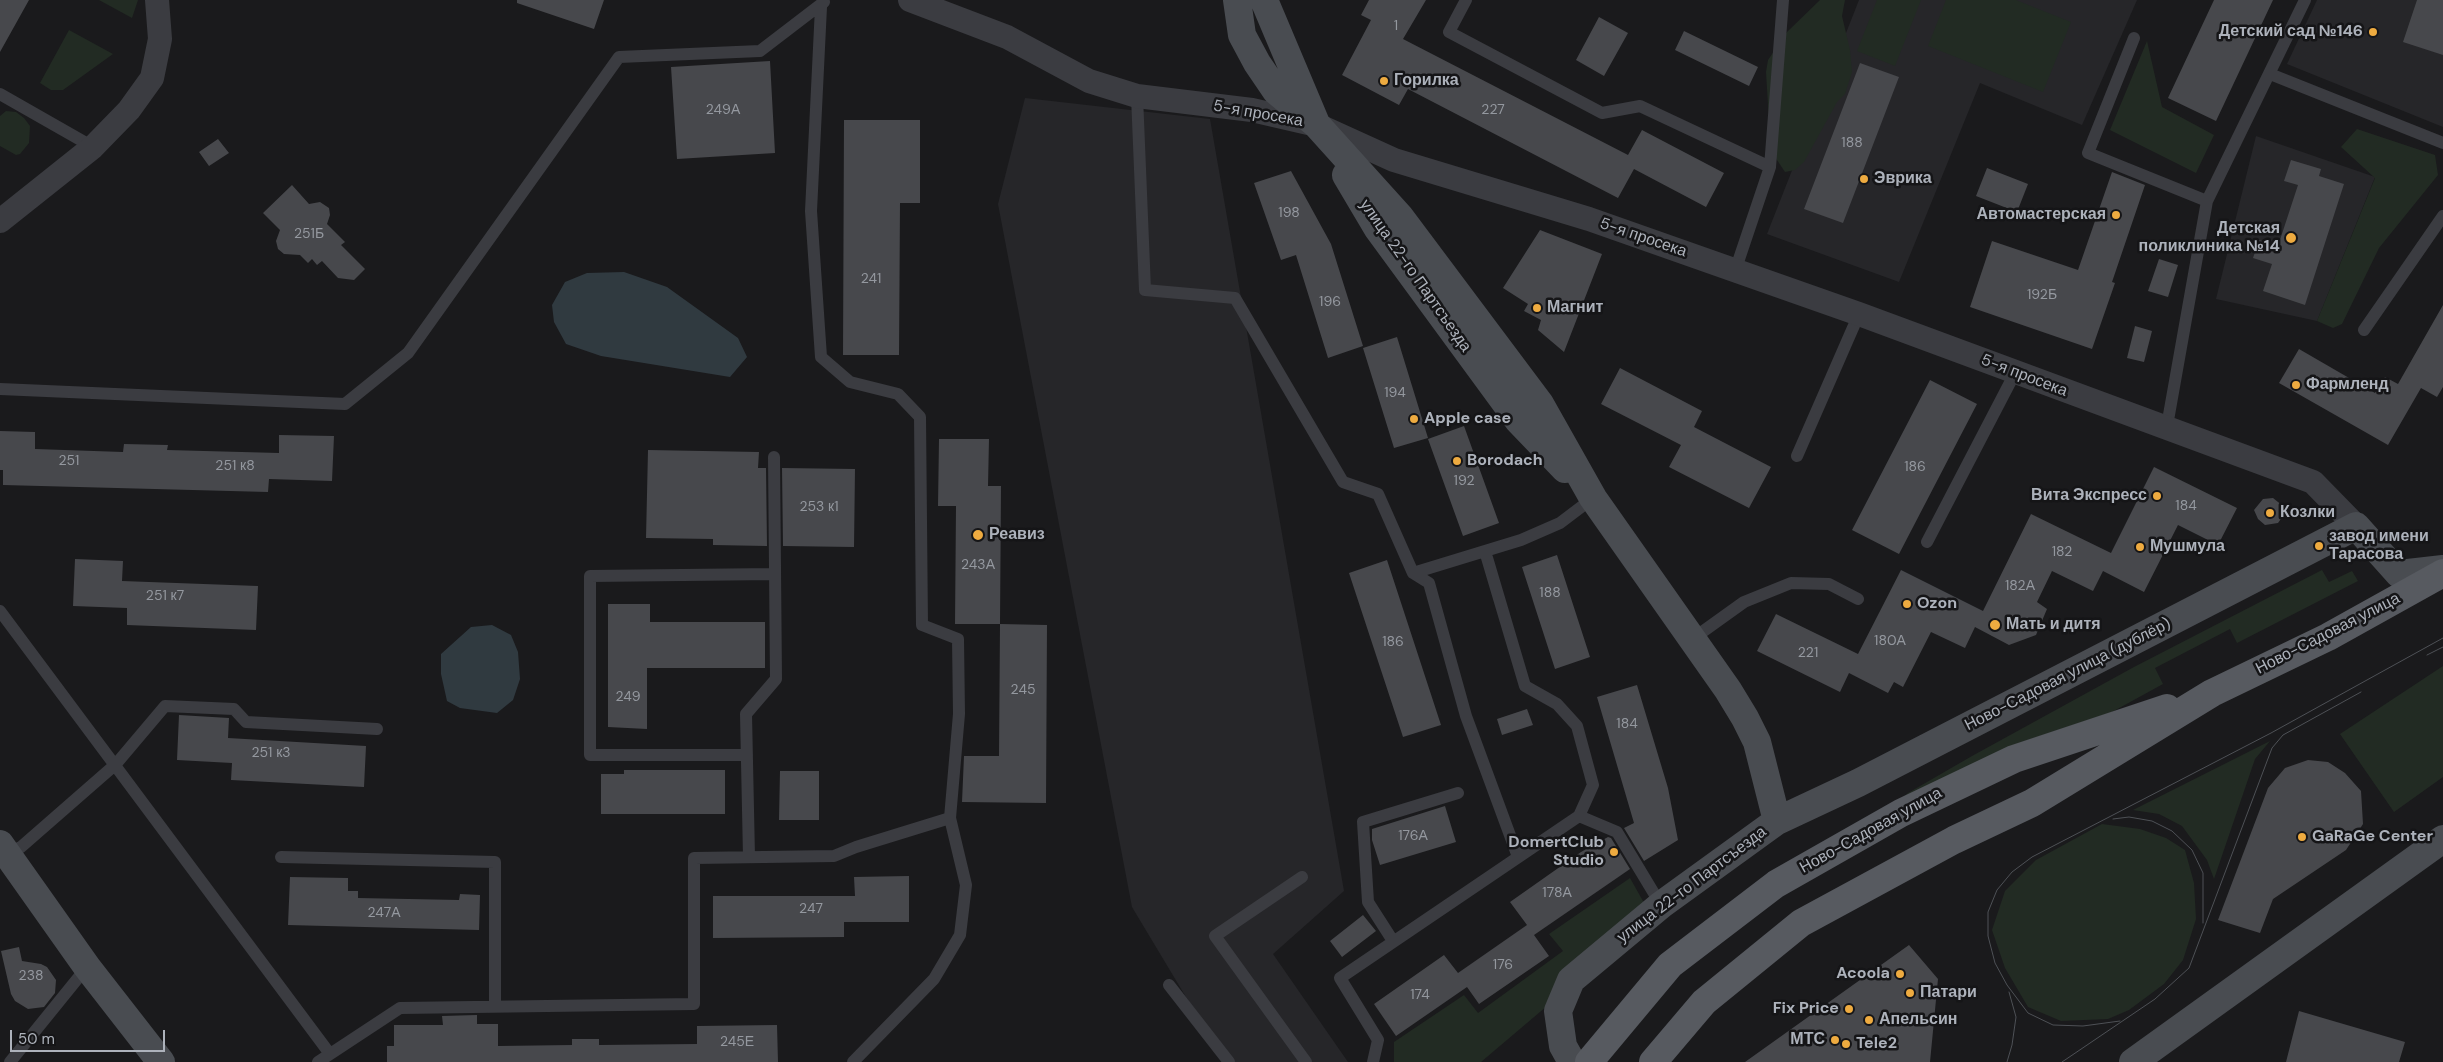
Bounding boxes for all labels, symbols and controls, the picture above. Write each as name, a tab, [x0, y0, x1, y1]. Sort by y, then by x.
house number: 1	[1394, 18, 1398, 34]
place label: Детский сад №146	[2219, 22, 2363, 42]
marker: Детский сад №146	[2367, 26, 2379, 38]
place label: Горилка	[1394, 71, 1459, 91]
marker: Горилка	[1378, 75, 1390, 87]
street label: 5-я просека	[1212, 97, 1304, 131]
house number: 249А	[706, 102, 740, 118]
house number: 227	[1481, 102, 1505, 118]
house number: 188	[1841, 135, 1863, 151]
place label: Эврика	[1874, 169, 1932, 189]
marker: Эврика	[1858, 173, 1870, 185]
street label: улица 22-го Партсъезда	[1355, 196, 1475, 356]
house number: 198	[1278, 205, 1300, 221]
place label: Автомастерская	[1977, 205, 2106, 225]
marker: Автомастерская	[2110, 209, 2122, 221]
street label: 5-я просека	[1597, 214, 1689, 262]
place label: Детская поликлиника №14	[2139, 219, 2280, 257]
house number: 251Б	[294, 226, 324, 242]
marker: Детская поликлиника №14	[2284, 231, 2298, 245]
house number: 241	[861, 271, 881, 287]
house number: 192Б	[2027, 287, 2057, 303]
house number: 196	[1319, 294, 1341, 310]
place label: Магнит	[1547, 298, 1603, 318]
marker: Магнит	[1531, 302, 1543, 314]
street label: 5-я просека	[1978, 351, 2070, 401]
place label: Фармленд	[2306, 375, 2389, 395]
marker: Фармленд	[2290, 379, 2302, 391]
house number: 194	[1384, 385, 1406, 401]
place label: Apple case	[1424, 409, 1511, 429]
marker: Apple case	[1408, 413, 1420, 425]
place label: Borodach	[1467, 451, 1543, 471]
house number: 251	[59, 453, 79, 469]
marker: Borodach	[1451, 455, 1463, 467]
house number: 251 к8	[215, 458, 255, 474]
house number: 186	[1904, 459, 1926, 475]
house number: 192	[1454, 473, 1474, 489]
place label: Вита Экспресс	[2031, 486, 2147, 506]
marker: Вита Экспресс	[2151, 490, 2163, 502]
house number: 184	[2175, 498, 2197, 514]
house number: 253 к1	[799, 499, 839, 515]
place label: Козлки	[2280, 503, 2335, 523]
marker: Козлки	[2264, 507, 2276, 519]
place label: Реавиз	[989, 525, 1045, 545]
place label: завод имени Тарасова	[2329, 527, 2429, 565]
marker: Реавиз	[971, 528, 985, 542]
place label: Мушмула	[2150, 537, 2225, 557]
marker: завод имени Тарасова	[2313, 540, 2325, 552]
marker: Мушмула	[2134, 541, 2146, 553]
house number: 182	[2052, 544, 2072, 560]
house number: 243А	[961, 557, 995, 573]
house number: 182А	[2005, 578, 2035, 594]
house number: 188	[1539, 585, 1561, 601]
house number: 251 к7	[146, 588, 184, 604]
street label: Ново-Садовая улица	[2253, 589, 2403, 679]
place label: Ozon	[1917, 594, 1957, 614]
marker: Ozon	[1901, 598, 1913, 610]
street label: Ново-Садовая улица (дублёр)	[1962, 615, 2174, 735]
place label: Мать и дитя	[2006, 615, 2101, 635]
marker: Мать и дитя	[1988, 618, 2002, 632]
house number: 180А	[1874, 633, 1906, 649]
house number: 186	[1382, 634, 1404, 650]
house number: 221	[1798, 645, 1818, 661]
house number: 245	[1011, 682, 1035, 698]
house number: 249	[615, 689, 641, 705]
house number: 184	[1616, 716, 1638, 732]
house number: 251 к3	[251, 745, 291, 761]
street label: Ново-Садовая улица	[1797, 784, 1945, 878]
street label: улица 22-го Партсъезда	[1614, 823, 1770, 947]
place label: GaRaGe Center	[2312, 827, 2433, 847]
house number: 176А	[1398, 828, 1428, 844]
marker: GaRaGe Center	[2296, 831, 2308, 843]
place label: DomertClub Studio	[1508, 833, 1604, 871]
marker: DomertClub Studio	[1608, 846, 1620, 858]
house number: 178А	[1542, 885, 1572, 901]
house number: 247	[799, 901, 823, 917]
house number: 247А	[367, 905, 401, 921]
house number: 176	[1493, 957, 1513, 973]
place label: Acoola	[1836, 964, 1890, 984]
house number: 238	[19, 968, 43, 984]
marker: Acoola	[1894, 968, 1906, 980]
place label: Патари	[1920, 983, 1977, 1003]
house number: 174	[1410, 987, 1430, 1003]
marker: Патари	[1904, 987, 1916, 999]
place label: Fix Price	[1773, 999, 1839, 1019]
marker: Fix Price	[1843, 1003, 1855, 1015]
place label: Апельсин	[1879, 1010, 1958, 1030]
marker: Апельсин	[1863, 1014, 1875, 1026]
scale bar	[12, 1020, 168, 1052]
text: 50 m	[18, 1029, 55, 1049]
place label: МТС	[1790, 1030, 1825, 1050]
house number: 245Е	[720, 1034, 754, 1050]
marker: МТС	[1829, 1034, 1841, 1046]
place label: Tele2	[1856, 1034, 1897, 1054]
marker: Tele2	[1840, 1038, 1852, 1050]

